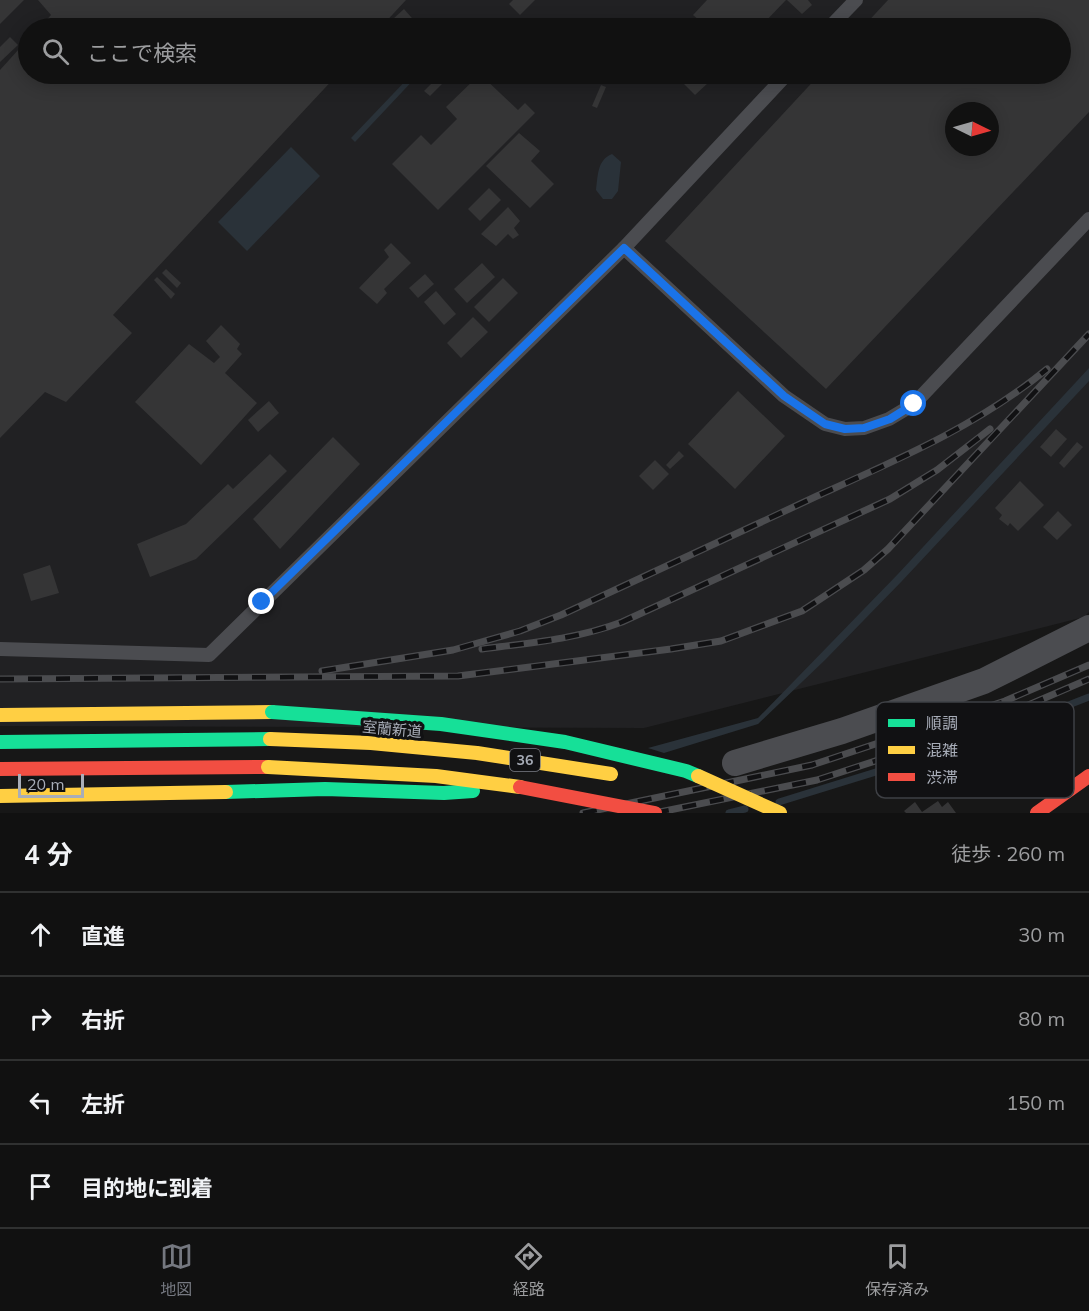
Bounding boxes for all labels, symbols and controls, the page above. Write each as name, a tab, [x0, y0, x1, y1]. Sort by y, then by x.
search box	[18, 18, 1071, 84]
icon: search	[39, 35, 72, 68]
text: ここで検索	[87, 39, 197, 67]
north arrow	[945, 102, 999, 156]
route start	[900, 390, 926, 416]
route end	[248, 588, 274, 614]
legend	[876, 702, 1074, 798]
text: 順調	[926, 713, 958, 733]
street label: 室蘭新道	[361, 717, 423, 741]
text: 混雑	[926, 740, 958, 760]
road number: 36	[510, 749, 540, 771]
text: 渋滞	[926, 767, 958, 787]
scale bar	[18, 771, 84, 798]
text: 20 m	[27, 774, 64, 794]
text: 4 分	[24, 838, 73, 871]
text: 徒歩 · 260 m	[951, 841, 1065, 866]
icon: ahead	[24, 918, 57, 951]
text: 直進	[81, 922, 125, 950]
text: 30 m	[1018, 922, 1065, 947]
icon: right	[24, 1002, 57, 1035]
text: 右折	[81, 1006, 125, 1034]
text: 80 m	[1018, 1006, 1065, 1031]
icon: left	[24, 1086, 57, 1119]
text: 左折	[81, 1090, 125, 1118]
text: 150 m	[1006, 1090, 1065, 1115]
icon: arrive	[24, 1170, 57, 1203]
text: 目的地に到着	[81, 1174, 213, 1202]
tab: 地図	[160, 1240, 193, 1300]
tab: 経路	[512, 1240, 545, 1300]
tab: 保存済み	[865, 1240, 929, 1300]

